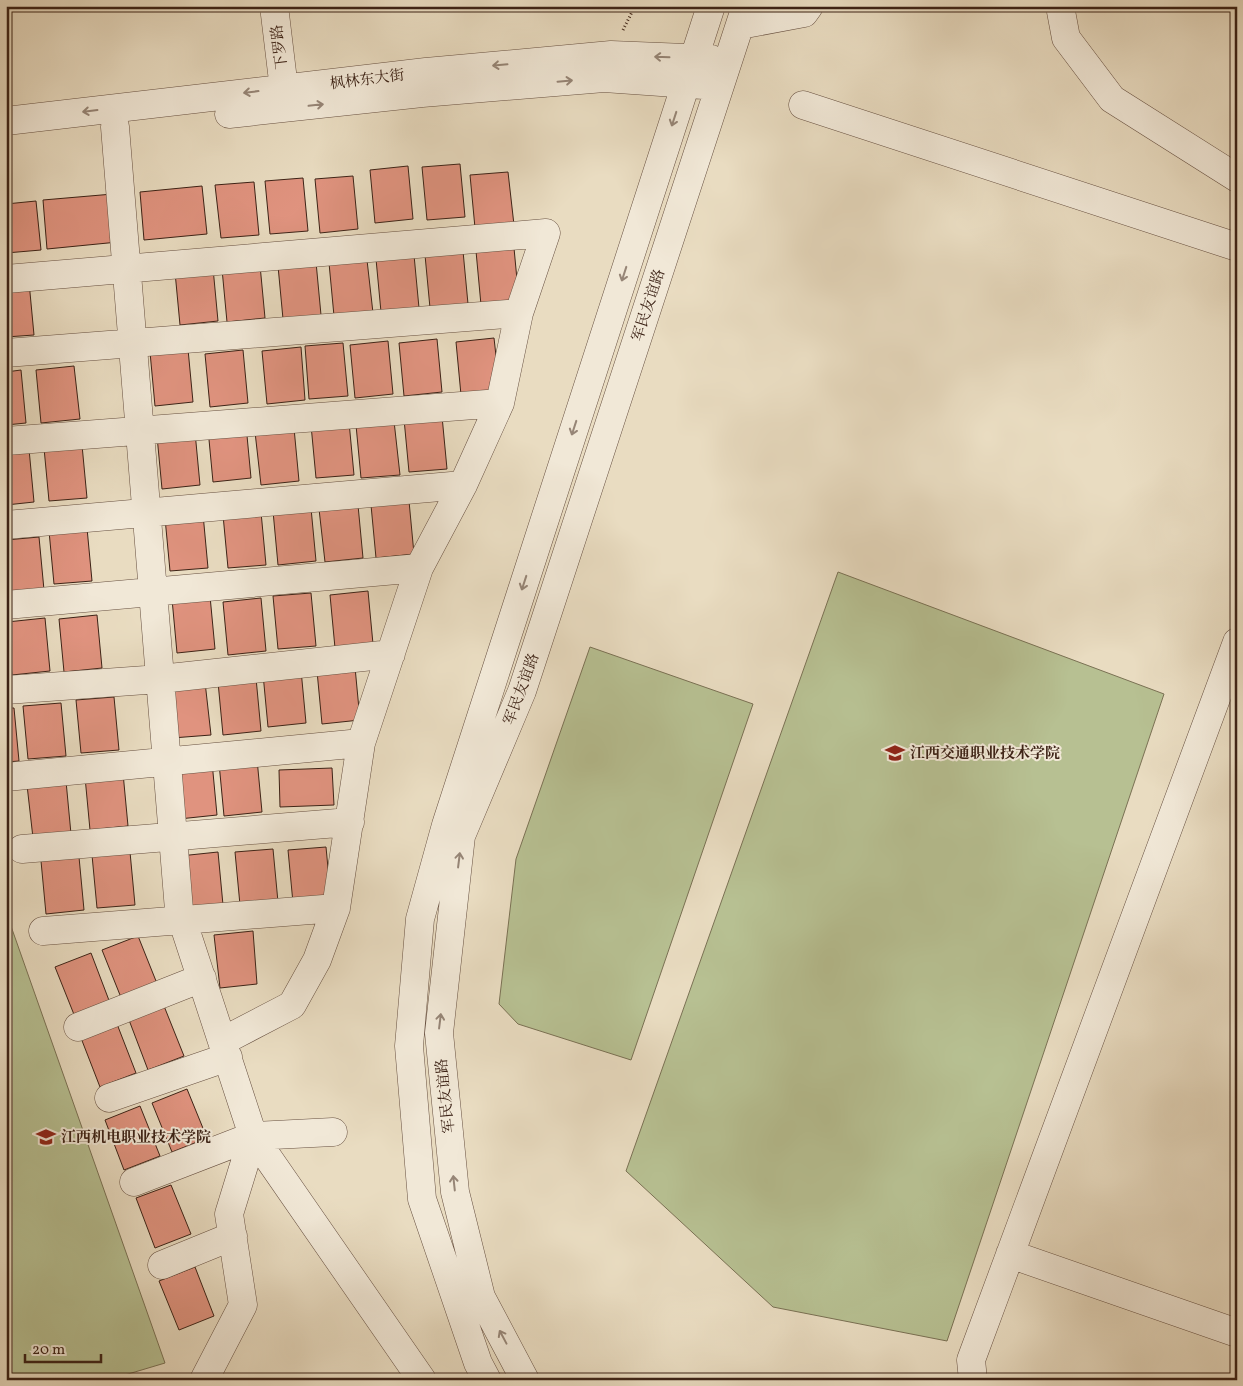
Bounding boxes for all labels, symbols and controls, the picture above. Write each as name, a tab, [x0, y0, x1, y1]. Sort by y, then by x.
street label: 下罗路	[267, 23, 294, 70]
one-way arrow	[654, 52, 670, 62]
one-way arrow	[492, 60, 508, 70]
street label: 枫林东大街	[329, 65, 406, 95]
one-way arrow	[556, 76, 572, 86]
one-way arrow	[244, 87, 260, 97]
one-way arrow	[307, 100, 323, 110]
one-way arrow	[82, 106, 98, 116]
one-way arrow	[669, 111, 678, 126]
one-way arrow	[619, 265, 628, 281]
street label: 军民友谊路	[628, 267, 671, 344]
one-way arrow	[569, 420, 578, 436]
one-way arrow	[519, 574, 528, 590]
street label: 军民友谊路	[500, 651, 545, 728]
school or university icon: 江西交通职业技术学院	[884, 742, 906, 764]
place label: 江西交通职业技术学院	[910, 744, 1060, 765]
one-way arrow	[454, 852, 464, 868]
one-way arrow	[435, 1014, 445, 1030]
street label: 军民友谊路	[432, 1057, 461, 1134]
school or university icon: 江西机电职业技术学院	[35, 1126, 57, 1148]
place label: 江西机电职业技术学院	[61, 1128, 211, 1149]
one-way arrow	[449, 1175, 459, 1191]
one-way arrow	[497, 1330, 507, 1344]
scale bar	[25, 1331, 101, 1363]
text: 20 m	[32, 1340, 65, 1361]

